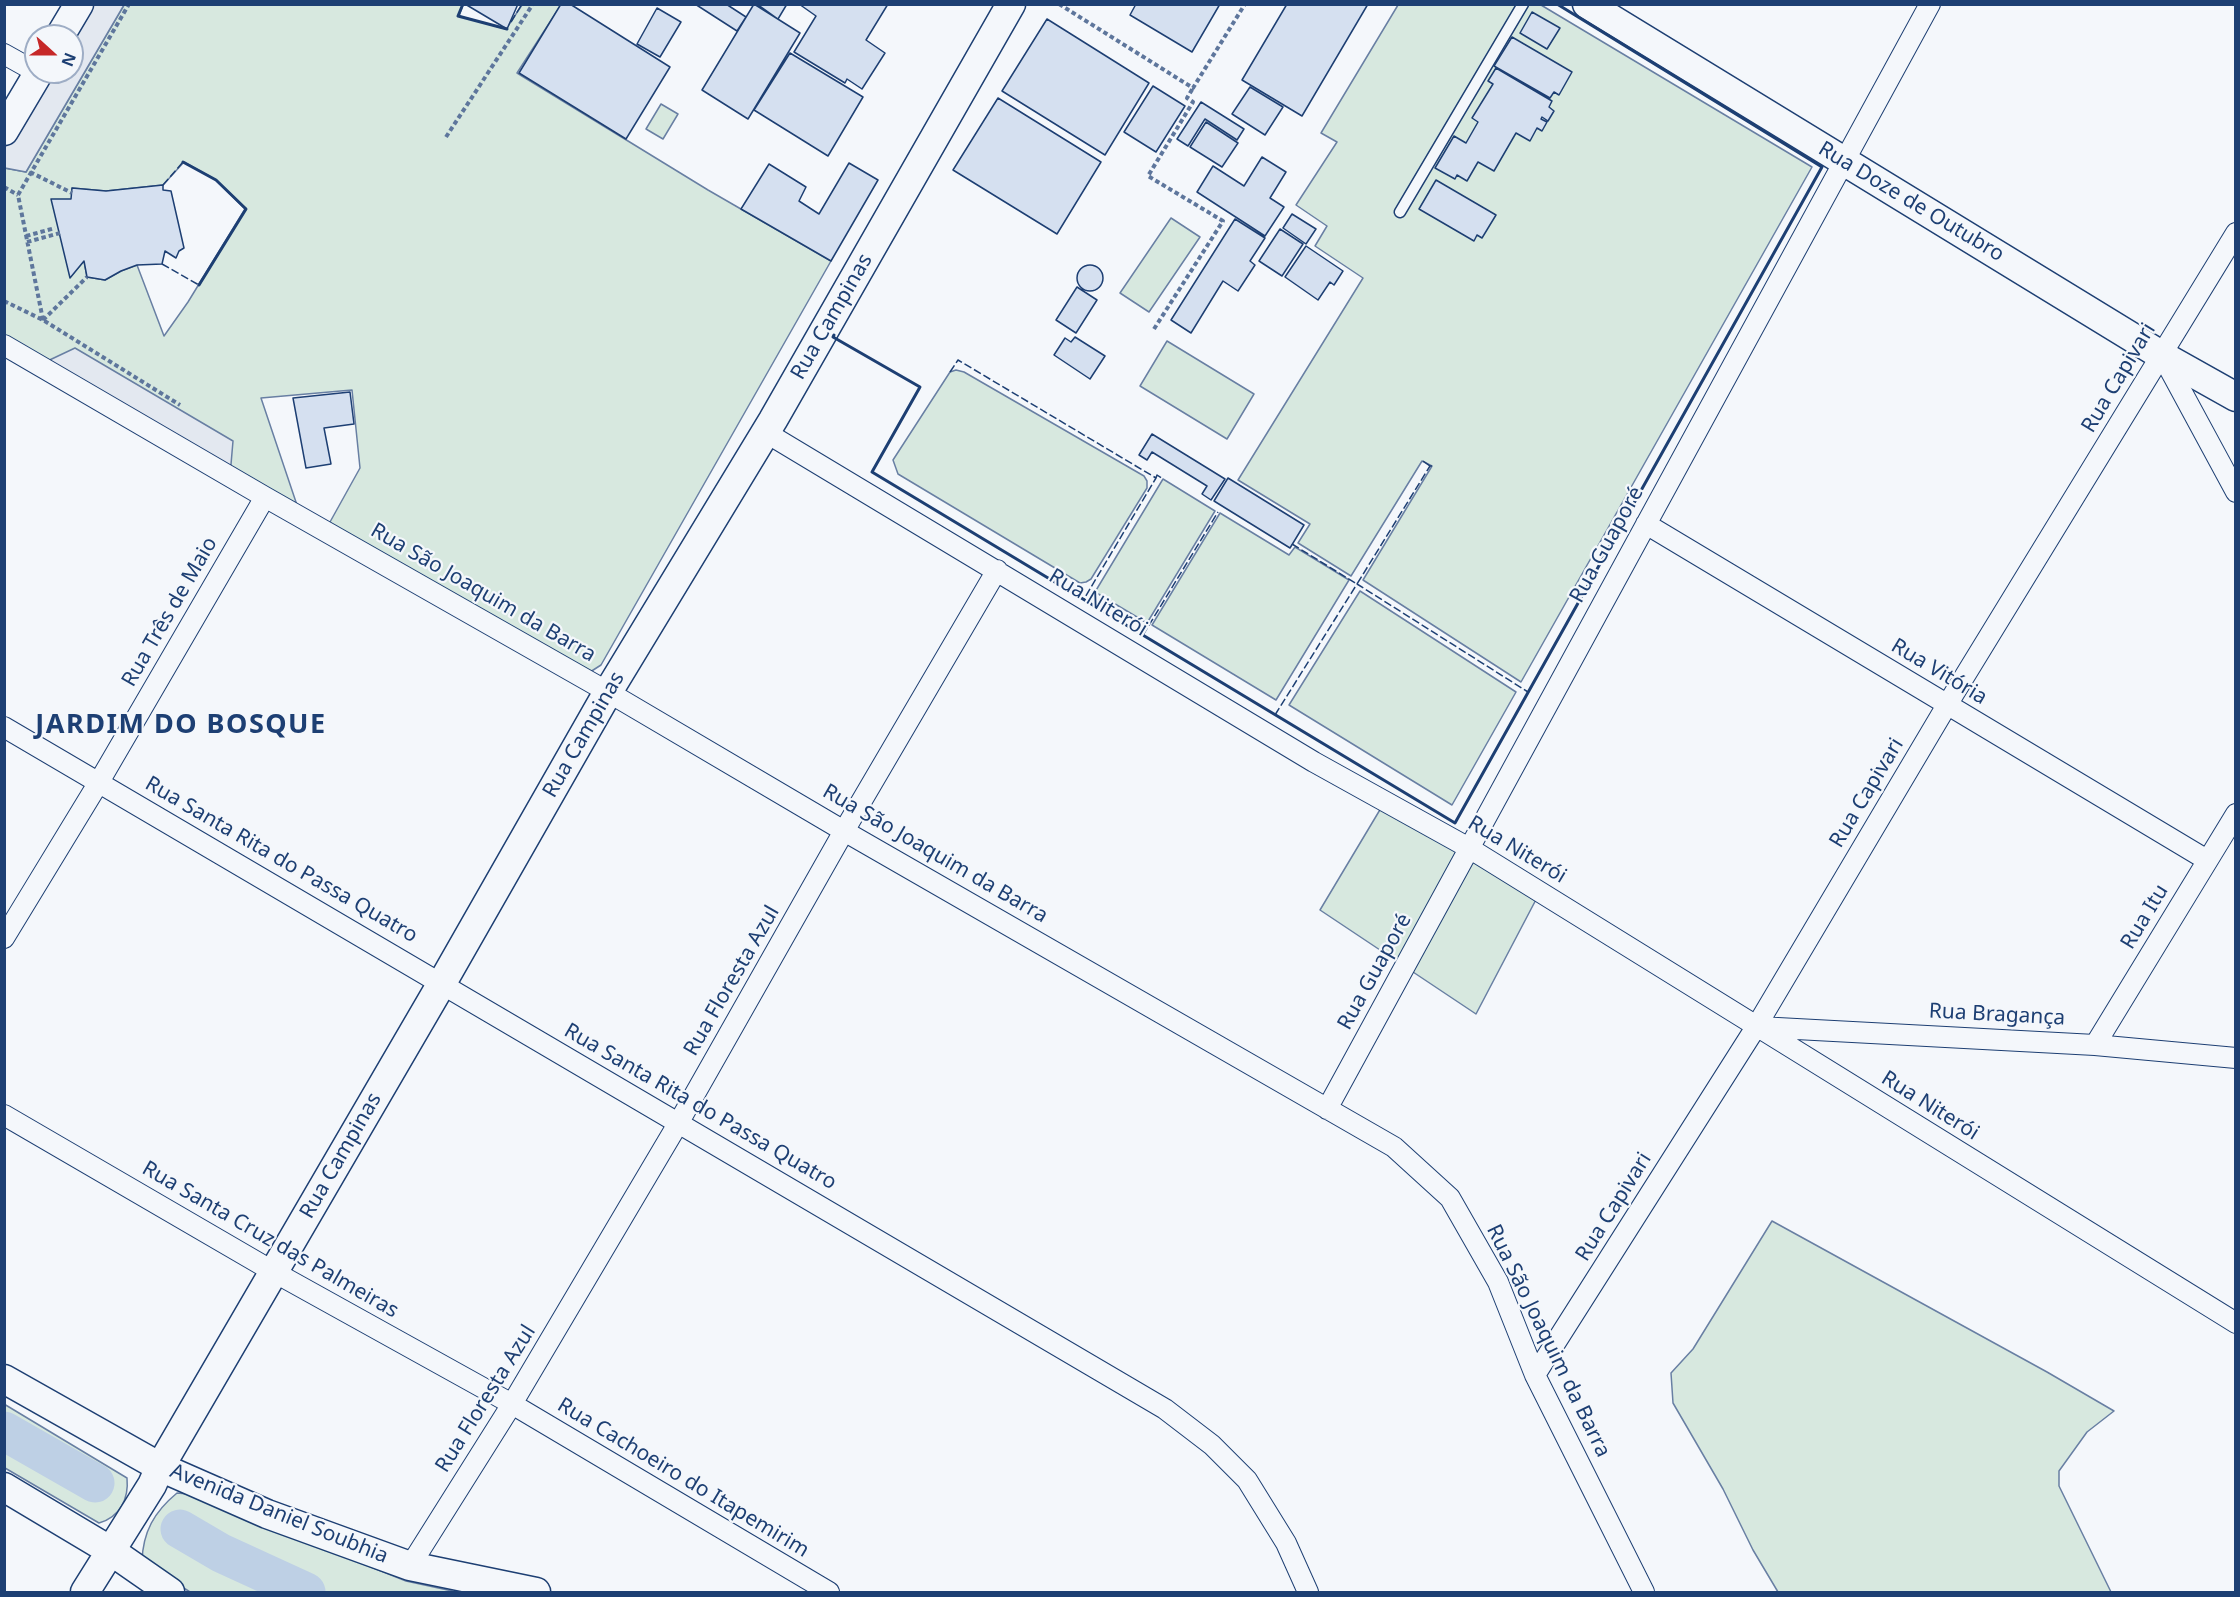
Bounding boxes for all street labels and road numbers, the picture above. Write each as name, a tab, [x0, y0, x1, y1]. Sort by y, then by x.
street label: Rua Doze de Outubro	[1814, 137, 2008, 267]
street label: Rua Campinas	[786, 250, 878, 384]
street label: Rua Capivari	[2076, 319, 2162, 437]
street label: Rua Guaporé	[1565, 482, 1649, 608]
street label: Rua São Joaquim da Barra	[366, 518, 600, 668]
street label: Rua Três de Maio	[117, 533, 223, 691]
street label: Rua Niterói	[1044, 564, 1152, 642]
street label: Rua Vitória	[1886, 634, 1992, 710]
street label: Rua Campinas	[538, 668, 630, 802]
street label: Rua Capivari	[1824, 734, 1910, 852]
street label: Rua Santa Rita do Passa Quatro	[140, 772, 422, 948]
street label: Rua São Joaquim da Barra	[818, 779, 1052, 929]
street label: Rua Niterói	[1463, 811, 1571, 889]
street label: Rua Itu	[2116, 880, 2174, 954]
street label: Rua Floresta Azul	[679, 902, 785, 1060]
street label: Rua Guaporé	[1333, 909, 1417, 1035]
street label: Rua Bragança	[1928, 999, 2066, 1031]
street label: Rua Santa Rita do Passa Quatro	[559, 1019, 841, 1195]
street label: Rua Niterói	[1876, 1066, 1984, 1146]
street label: Rua Campinas	[295, 1089, 387, 1223]
street label: Rua Capivari	[1571, 1148, 1657, 1266]
street label: Rua Santa Cruz das Palmeiras	[137, 1156, 403, 1324]
street label: Rua São Joaquim da Barra	[1481, 1221, 1615, 1461]
street label: Rua Floresta Azul	[431, 1321, 541, 1477]
street label: Rua Cachoeiro do Itapemirim	[553, 1393, 813, 1563]
street label: Avenida Daniel Soubhia	[166, 1459, 392, 1569]

